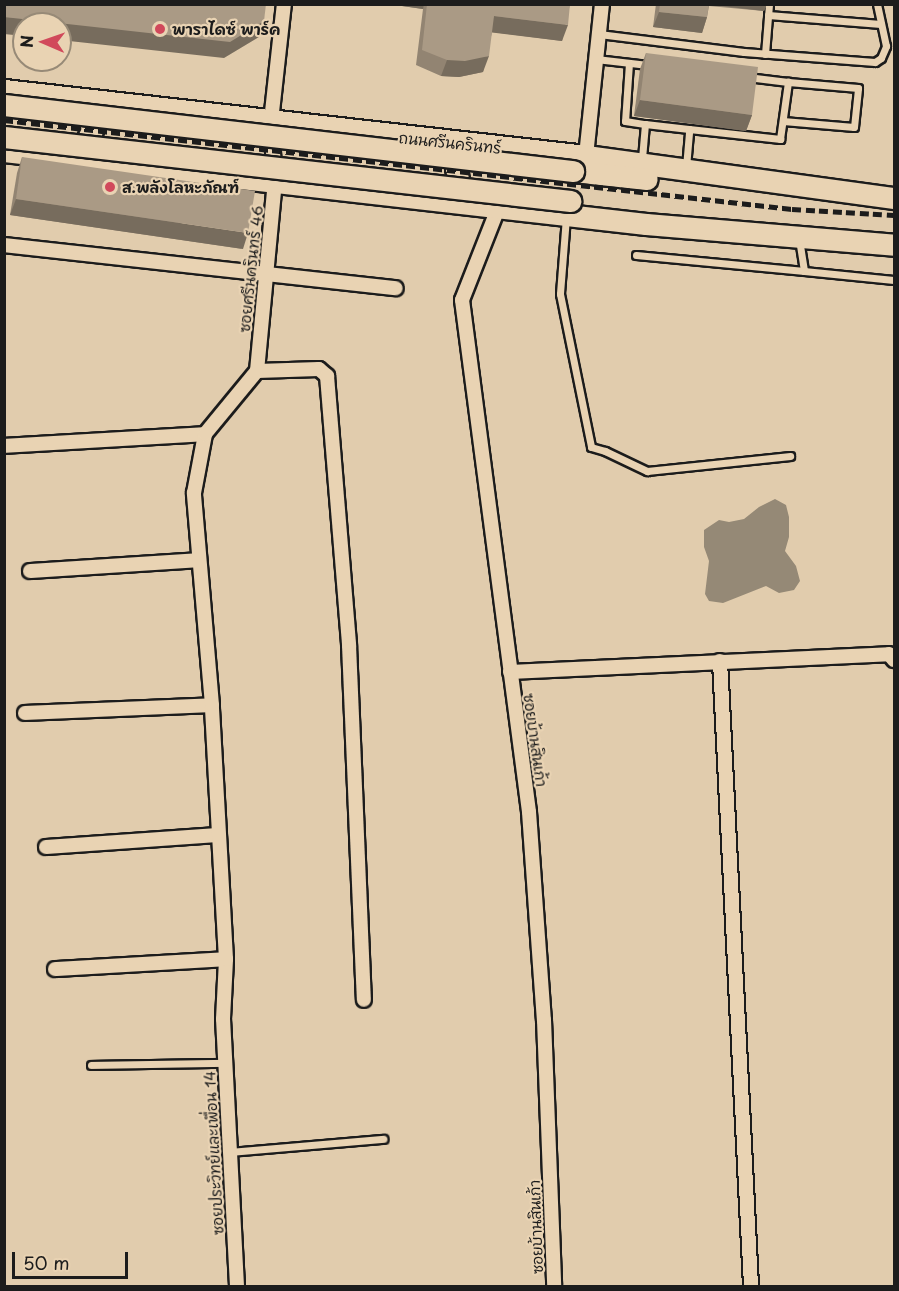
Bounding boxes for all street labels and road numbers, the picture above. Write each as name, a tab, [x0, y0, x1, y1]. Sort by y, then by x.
street label: ถนนศรีนครินทร์	[398, 128, 502, 156]
street label: ซอยศรีนครินทร์ 46	[234, 205, 266, 333]
street label: ซอยบ้านสินเก้า	[521, 692, 551, 788]
street label: ซอยประวิทย์และเพื่อน 14	[200, 1071, 226, 1235]
street label: ซอยบ้านสินเก้า	[524, 1180, 546, 1274]

